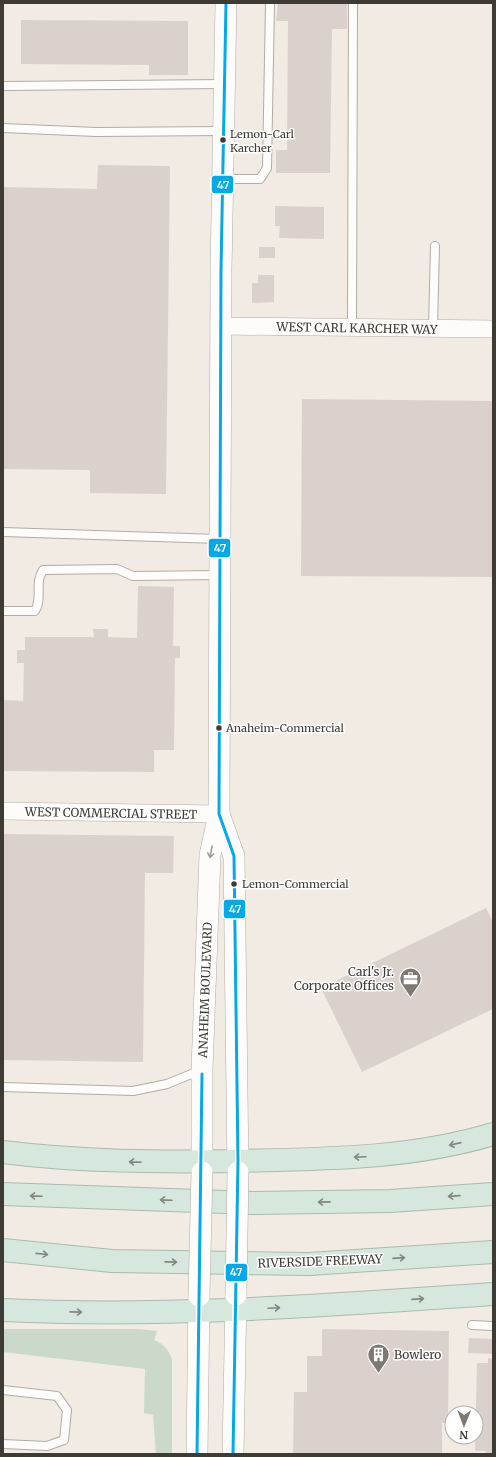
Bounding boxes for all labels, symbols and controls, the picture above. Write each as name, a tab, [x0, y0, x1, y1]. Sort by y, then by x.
place label: Lemon-Carl Karcher	[230, 127, 294, 155]
marker: Lemon-Carl Karcher	[218, 135, 228, 145]
line badge: 47	[211, 175, 234, 194]
text: 47	[217, 178, 230, 192]
street label: WEST CARL KARCHER WAY	[275, 319, 438, 337]
line badge: 47	[208, 538, 231, 558]
text: 47	[214, 541, 227, 555]
place label: Anaheim-Commercial	[225, 721, 344, 735]
marker: Anaheim-Commercial	[214, 723, 224, 733]
street label: WEST COMMERCIAL STREET	[24, 804, 198, 822]
one-way arrow	[206, 846, 214, 859]
place label: Lemon-Commercial	[242, 877, 349, 891]
marker: Lemon-Commercial	[229, 879, 239, 889]
line badge: 47	[223, 899, 246, 919]
text: 47	[229, 902, 242, 916]
street label: ANAHEIM BOULEVARD	[195, 922, 215, 1059]
place label: Carl's Jr. Corporate Offices	[294, 964, 394, 993]
office icon: Carl's Jr. Corporate Offices	[397, 965, 423, 998]
one-way arrow	[449, 1141, 462, 1149]
one-way arrow	[354, 1153, 367, 1161]
one-way arrow	[129, 1158, 142, 1166]
one-way arrow	[30, 1192, 43, 1199]
one-way arrow	[448, 1193, 461, 1200]
one-way arrow	[160, 1196, 173, 1204]
one-way arrow	[318, 1198, 331, 1206]
one-way arrow	[35, 1250, 48, 1258]
street label: RIVERSIDE FREEWAY	[257, 1251, 383, 1271]
one-way arrow	[392, 1255, 405, 1262]
one-way arrow	[164, 1258, 177, 1266]
line badge: 47	[225, 1263, 248, 1282]
text: 47	[230, 1265, 243, 1279]
one-way arrow	[411, 1296, 424, 1303]
one-way arrow	[268, 1304, 281, 1312]
one-way arrow	[69, 1308, 82, 1316]
building icon: Bowlero	[365, 1341, 391, 1374]
place label: Bowlero	[394, 1347, 441, 1362]
north arrow	[444, 1405, 484, 1445]
text: N	[459, 1428, 468, 1442]

